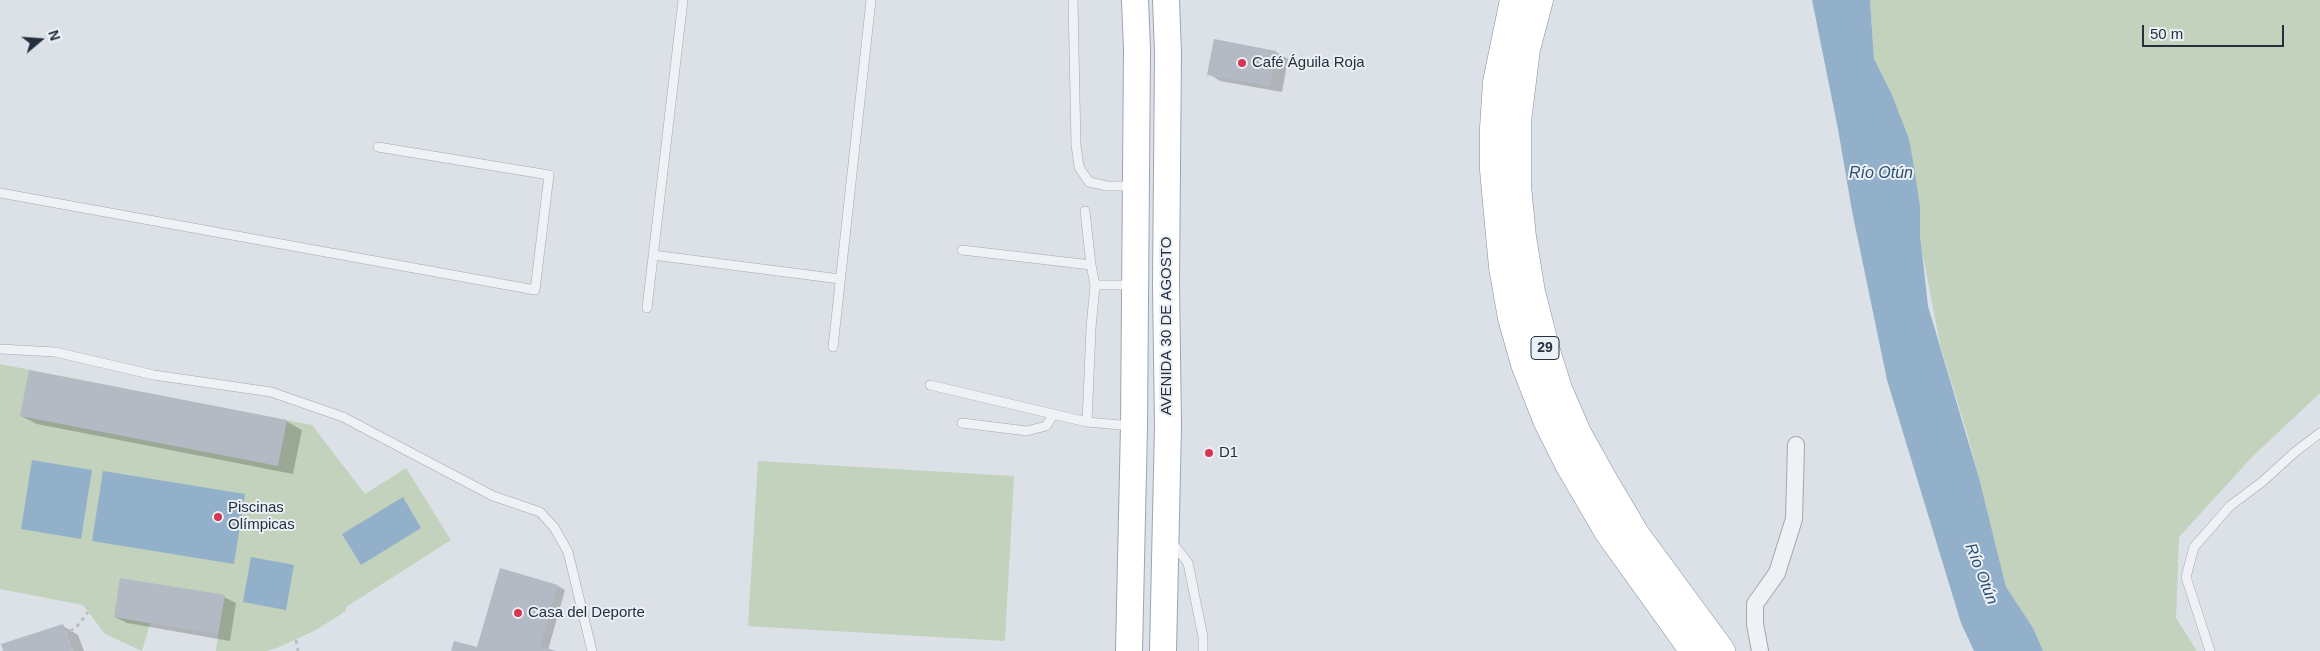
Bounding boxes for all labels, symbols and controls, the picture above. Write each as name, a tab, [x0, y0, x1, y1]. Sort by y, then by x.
north arrow	[15, 15, 65, 65]
scale bar	[2145, 15, 2288, 47]
text: 50 m	[2150, 25, 2183, 42]
text: N	[45, 28, 63, 43]
place label: Café Águila Roja	[1252, 54, 1365, 72]
marker: Café Águila Roja	[1236, 57, 1248, 69]
water label: Río Otún	[1849, 164, 1913, 184]
street label: AVENIDA 30 DE AGOSTO	[1158, 237, 1176, 415]
road number: 29	[1531, 336, 1559, 359]
place label: D1	[1219, 444, 1238, 462]
marker: D1	[1203, 447, 1215, 459]
place label: Piscinas Olímpicas	[228, 499, 295, 534]
marker: Piscinas Olímpicas	[212, 511, 224, 523]
water label: Río Otún	[1961, 541, 2001, 607]
place label: Casa del Deporte	[528, 604, 645, 622]
marker: Casa del Deporte	[512, 607, 524, 619]

